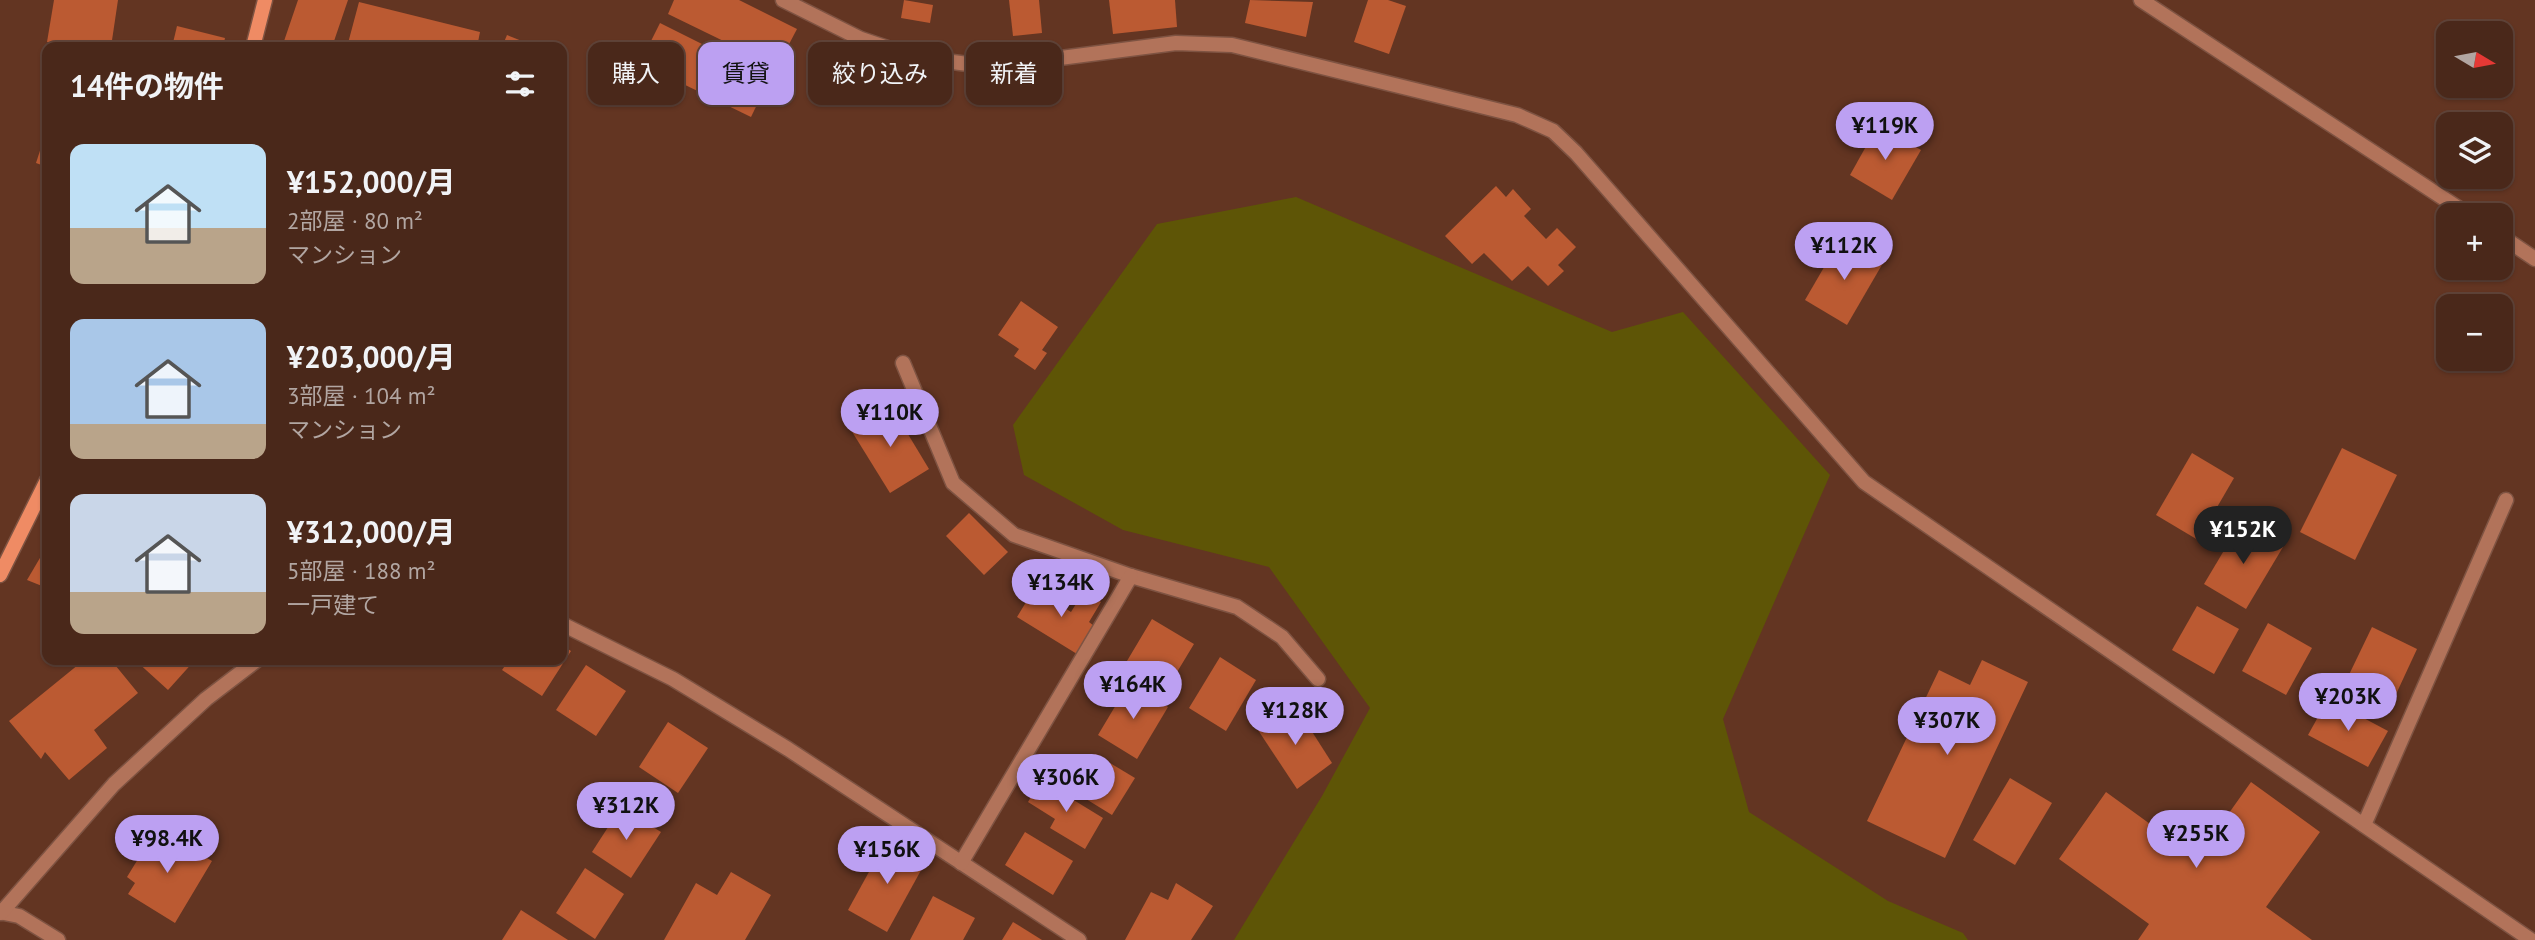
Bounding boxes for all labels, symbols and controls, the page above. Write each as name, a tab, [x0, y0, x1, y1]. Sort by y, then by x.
north arrow	[2436, 21, 2513, 98]
map controls	[2436, 21, 2513, 371]
chip: 購入	[588, 42, 684, 105]
chip: 賃貸	[698, 42, 794, 105]
chip: 絞り込み	[808, 42, 952, 105]
chip: 新着	[966, 42, 1062, 105]
icon: filters	[501, 65, 539, 103]
text: 14件の物件	[70, 66, 224, 105]
pin: ¥119K	[1836, 102, 1934, 162]
text: ¥119K	[1852, 110, 1918, 139]
button: layers	[2436, 112, 2513, 189]
text: ¥152,000/月	[287, 162, 456, 201]
icon: home	[126, 172, 210, 256]
button: +	[2436, 203, 2513, 280]
text: 2部屋 · 80 m²	[287, 206, 423, 235]
pin: ¥112K	[1795, 222, 1893, 282]
text: ¥112K	[1811, 230, 1877, 259]
text: マンション	[287, 240, 402, 269]
button: −	[2436, 294, 2513, 371]
text: ¥203,000/月	[287, 337, 456, 376]
icon: home	[126, 347, 210, 431]
text: 3部屋 · 104 m²	[287, 381, 435, 410]
pin: ¥110K	[841, 390, 939, 449]
text: ¥110K	[857, 397, 923, 426]
text: マンション	[287, 415, 402, 444]
pin: ¥152K	[2194, 506, 2292, 566]
text: ¥312,000/月	[287, 512, 456, 551]
text: ¥152K	[2210, 514, 2276, 543]
icon: home	[126, 522, 210, 606]
text: 5部屋 · 188 m²	[287, 556, 435, 585]
pin: ¥134K	[1012, 560, 1110, 619]
text: ¥134K	[1028, 567, 1094, 596]
text: 一戸建て	[287, 590, 379, 619]
pin: ¥164K	[1084, 662, 1182, 721]
text: ¥164K	[1100, 669, 1166, 698]
pin: ¥203K	[2299, 674, 2397, 733]
text: ¥203K	[2315, 681, 2381, 710]
pin: ¥128K	[1246, 688, 1344, 747]
text: ¥128K	[1262, 695, 1328, 724]
pin: ¥307K	[1898, 698, 1996, 757]
text: ¥307K	[1914, 705, 1980, 734]
pin: ¥306K	[1017, 754, 1115, 814]
text: ¥306K	[1033, 762, 1099, 791]
pin: ¥312K	[577, 782, 675, 842]
text: ¥312K	[593, 790, 659, 819]
pin: ¥255K	[2147, 810, 2245, 870]
pin: ¥98.4K	[110, 816, 224, 875]
text: ¥255K	[2163, 818, 2229, 847]
text: ¥98.4K	[131, 823, 203, 852]
pin: ¥156K	[838, 826, 936, 886]
text: ¥156K	[854, 834, 920, 863]

